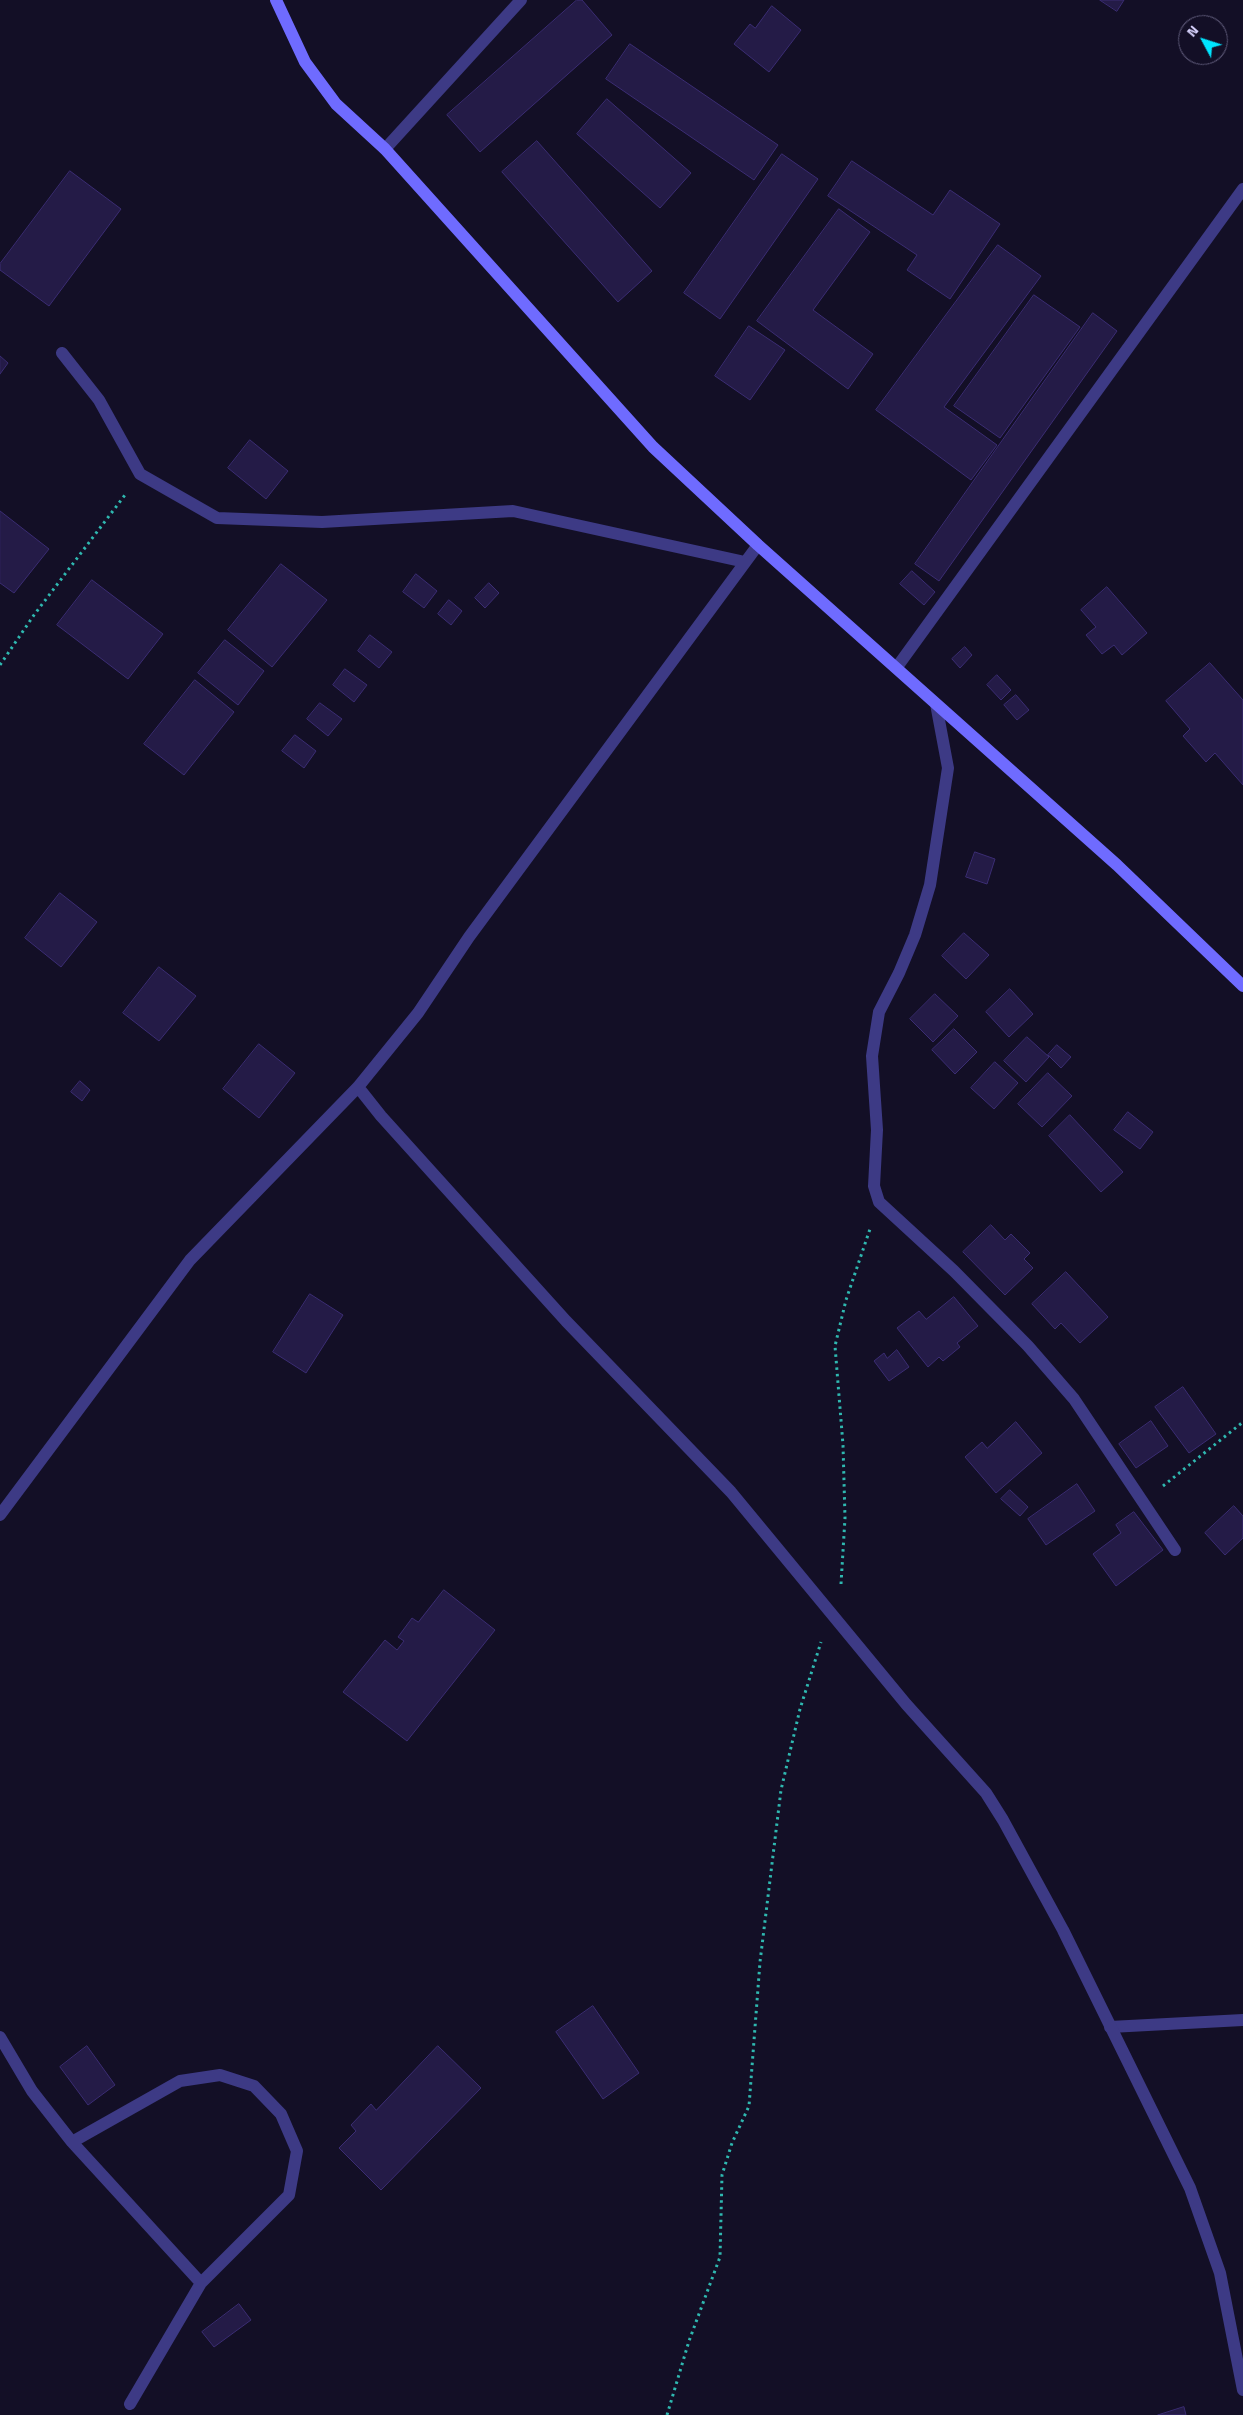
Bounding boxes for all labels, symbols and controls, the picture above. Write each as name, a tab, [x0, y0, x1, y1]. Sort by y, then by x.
north arrow	[1178, 15, 1228, 65]
text: N	[1181, 20, 1203, 41]

